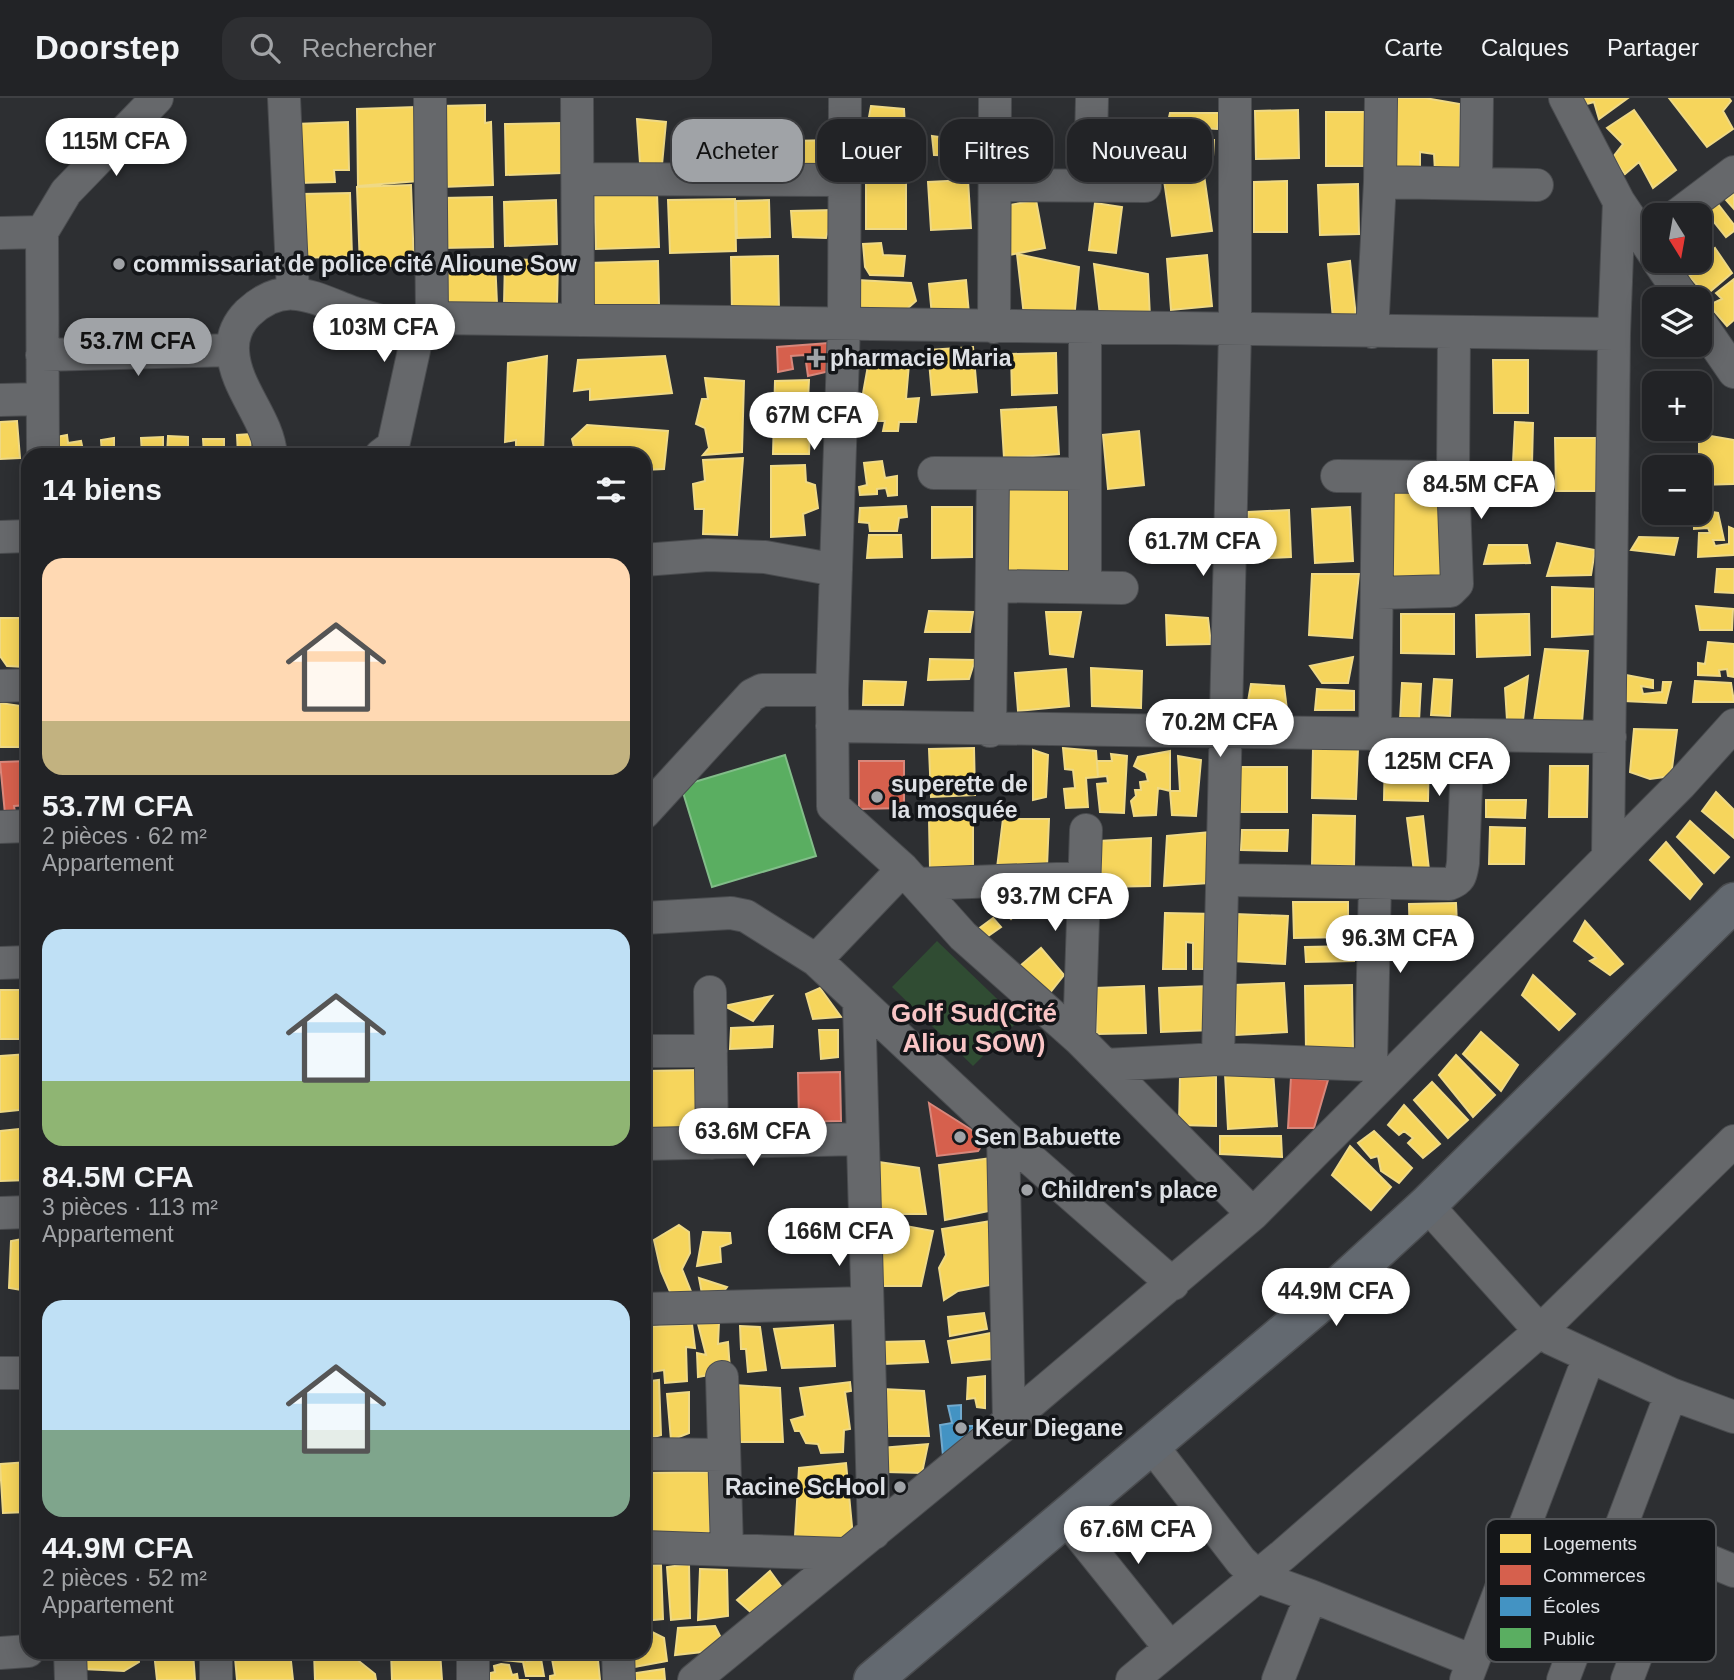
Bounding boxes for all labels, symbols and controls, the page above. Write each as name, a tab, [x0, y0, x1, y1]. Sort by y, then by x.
search box	[222, 17, 712, 80]
text: Doorstep	[35, 29, 180, 66]
icon: search	[246, 29, 284, 67]
text: Rechercher	[302, 33, 436, 63]
text: Carte	[1384, 34, 1443, 61]
text: Calques	[1481, 34, 1569, 61]
text: Partager	[1607, 34, 1699, 61]
pin: 115M CFA	[44, 118, 188, 178]
chip: Acheter	[672, 119, 803, 182]
chip: Louer	[817, 119, 926, 182]
chip: Filtres	[940, 119, 1053, 182]
chip: Nouveau	[1067, 119, 1212, 182]
text: 115M CFA	[62, 128, 170, 154]
north arrow	[1642, 203, 1712, 273]
map controls	[1642, 203, 1712, 525]
place label: commissariat de police cité Alioune Sow	[133, 251, 577, 277]
marker: commissariat de police cité Alioune Sow	[111, 256, 127, 272]
button: layers	[1642, 287, 1712, 357]
pin: 103M CFA	[312, 304, 456, 364]
text: 103M CFA	[329, 314, 439, 340]
pin: 53.7M CFA	[58, 318, 218, 378]
text: 53.7M CFA	[80, 328, 196, 354]
place label: pharmacie Maria	[830, 345, 1012, 371]
marker: pharmacie Maria	[808, 350, 824, 366]
button: +	[1642, 371, 1712, 441]
pin: 67M CFA	[749, 392, 879, 452]
text: 67M CFA	[765, 402, 863, 428]
button: −	[1642, 455, 1712, 525]
pin: 84.5M CFA	[1401, 462, 1561, 521]
icon: filters	[592, 471, 630, 509]
text: 84.5M CFA	[1423, 471, 1539, 497]
text: 14 biens	[42, 473, 162, 506]
pin: 61.7M CFA	[1123, 518, 1283, 578]
text: 61.7M CFA	[1145, 528, 1261, 554]
icon: home	[273, 604, 399, 730]
pin: 70.2M CFA	[1140, 700, 1300, 759]
text: 70.2M CFA	[1162, 709, 1278, 735]
pin: 125M CFA	[1367, 738, 1511, 798]
text: 125M CFA	[1384, 748, 1494, 774]
place label: superette de la mosquée	[891, 771, 1028, 823]
text: 53.7M CFA	[42, 789, 194, 822]
marker: superette de la mosquée	[869, 789, 885, 805]
text: 2 pièces · 62 m²	[42, 823, 207, 849]
text: Appartement	[42, 850, 174, 876]
pin: 93.7M CFA	[975, 874, 1135, 933]
text: 93.7M CFA	[997, 883, 1113, 909]
pin: 96.3M CFA	[1320, 916, 1480, 975]
text: 96.3M CFA	[1342, 925, 1458, 951]
icon: home	[273, 975, 399, 1101]
district label: Golf Sud(Cité Aliou SOW)	[891, 998, 1057, 1058]
pin: 63.6M CFA	[673, 1108, 833, 1168]
text: 63.6M CFA	[695, 1118, 811, 1144]
place label: Sen Babuette	[974, 1124, 1121, 1150]
marker: Sen Babuette	[952, 1129, 968, 1145]
text: 84.5M CFA	[42, 1160, 194, 1193]
place label: Children's place	[1041, 1177, 1218, 1203]
marker: Children's place	[1019, 1182, 1035, 1198]
text: 3 pièces · 113 m²	[42, 1194, 218, 1220]
pin: 166M CFA	[767, 1208, 911, 1268]
text: 166M CFA	[784, 1218, 894, 1244]
text: Appartement	[42, 1221, 174, 1247]
pin: 44.9M CFA	[1256, 1268, 1416, 1328]
text: 44.9M CFA	[1278, 1278, 1394, 1304]
icon: home	[273, 1346, 399, 1472]
place label: Keur Diegane	[975, 1415, 1123, 1441]
marker: Keur Diegane	[953, 1420, 969, 1436]
place label: Racine ScHool	[725, 1474, 886, 1500]
marker: Racine ScHool	[892, 1479, 908, 1495]
pin: 67.6M CFA	[1058, 1506, 1218, 1566]
text: 67.6M CFA	[1080, 1516, 1196, 1542]
legend	[1486, 1519, 1716, 1662]
text: 44.9M CFA	[42, 1531, 194, 1564]
text: Logements	[1543, 1533, 1637, 1554]
text: 2 pièces · 52 m²	[42, 1565, 207, 1591]
text: Commerces	[1543, 1565, 1645, 1586]
text: Appartement	[42, 1592, 174, 1618]
text: Écoles	[1543, 1596, 1600, 1617]
text: Public	[1543, 1628, 1595, 1649]

